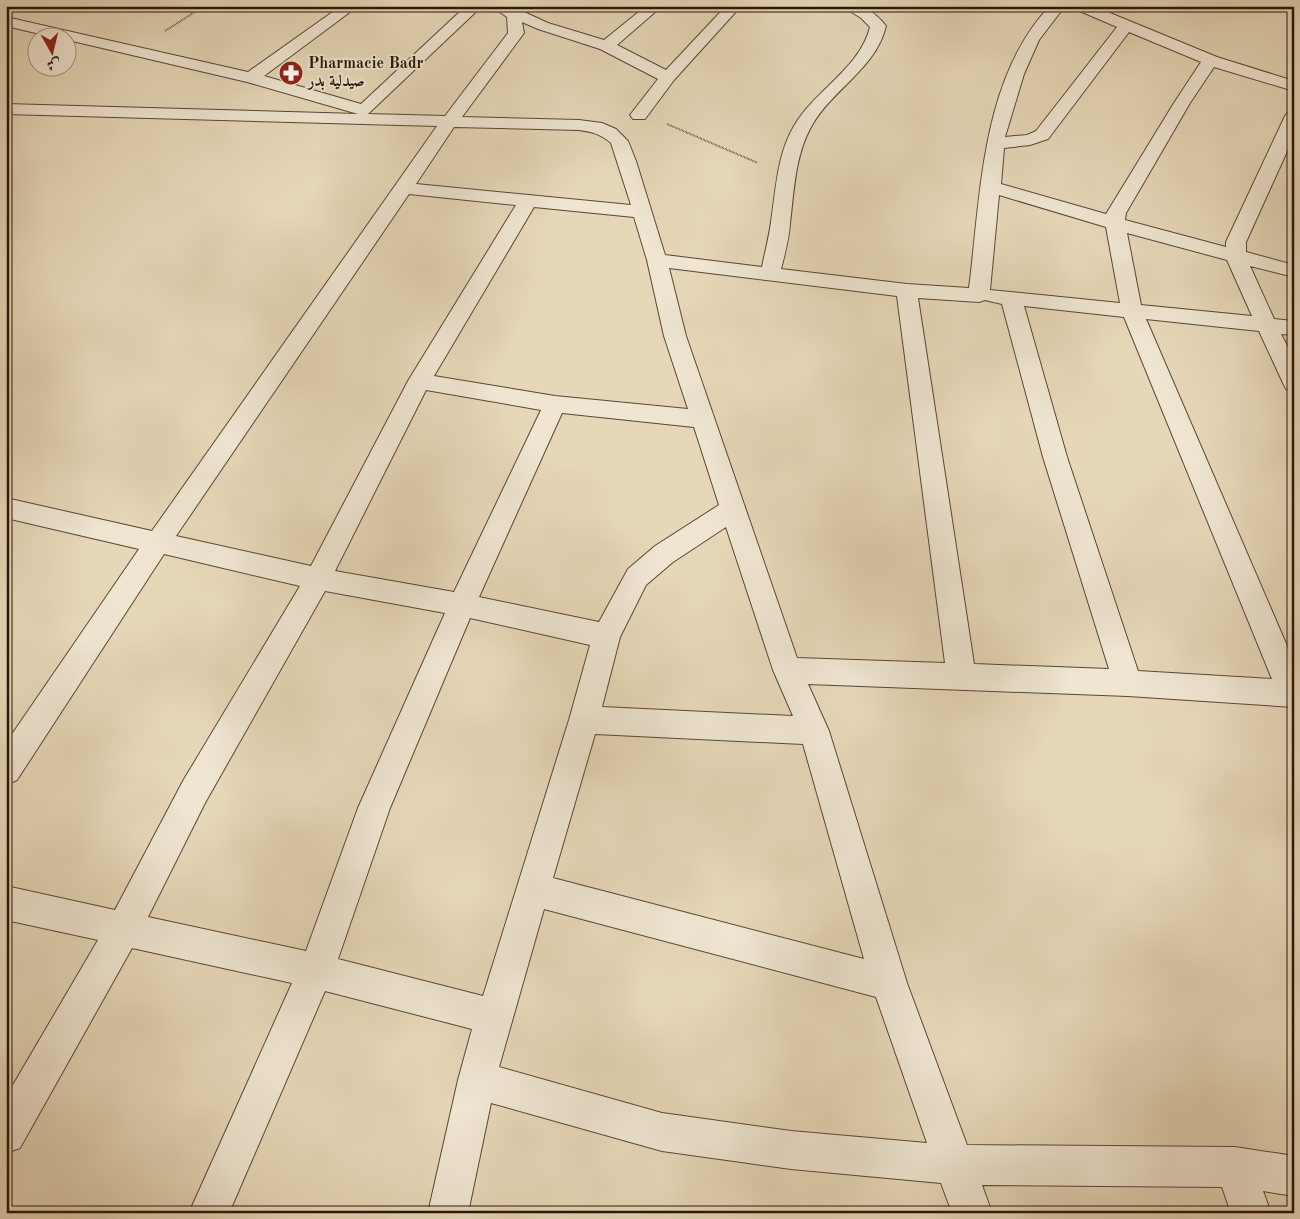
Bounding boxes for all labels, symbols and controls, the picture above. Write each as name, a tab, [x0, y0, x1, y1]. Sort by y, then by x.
north arrow	[28, 28, 78, 78]
text: ش	[46, 56, 62, 72]
place label: Pharmacie Badr صيدلية بدر	[306, 56, 424, 90]
pharmacy icon: Pharmacie Badr صيدلية بدر	[278, 60, 304, 86]

